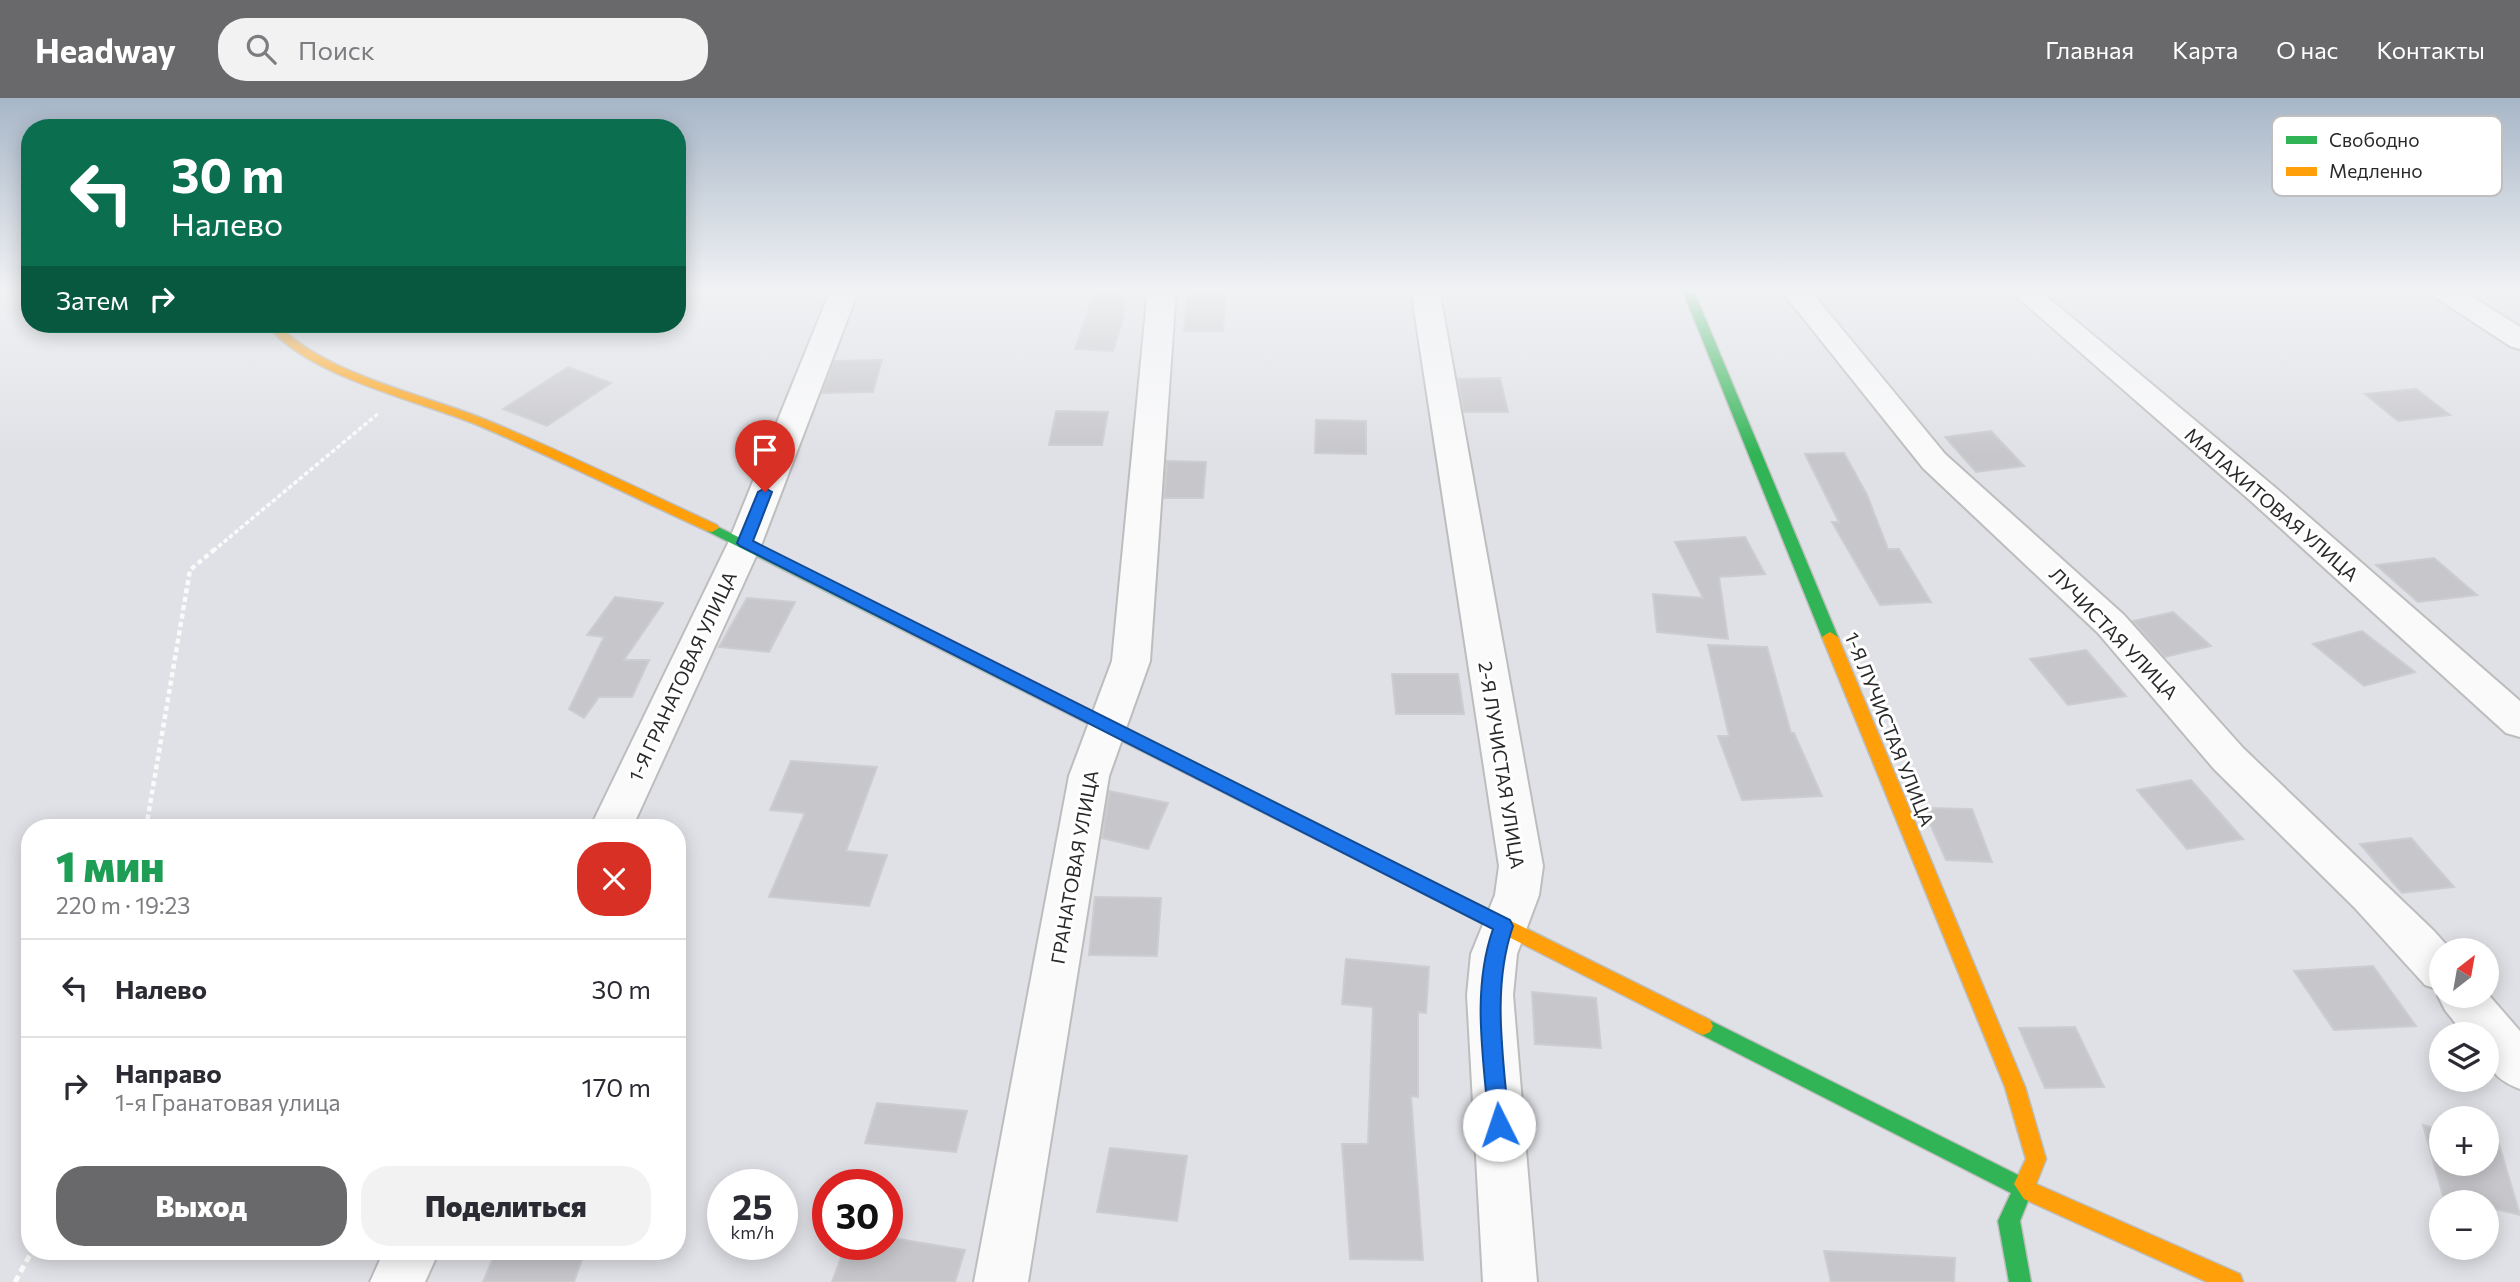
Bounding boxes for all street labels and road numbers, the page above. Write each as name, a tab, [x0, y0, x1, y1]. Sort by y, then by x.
street label: МАЛАХИТОВАЯ УЛИЦА	[2181, 422, 2363, 586]
street label: ЛУЧИСТАЯ УЛИЦА	[2045, 562, 2183, 704]
street label: 1-Я ГРАНАТОВАЯ УЛИЦА	[623, 567, 741, 785]
street label: 1-Я ЛУЧИСТАЯ УЛИЦА	[1841, 629, 1939, 829]
street label: 2-Я ЛУЧИСТАЯ УЛИЦА	[1474, 660, 1530, 870]
street label: ГРАНАТОВАЯ УЛИЦА	[1046, 768, 1102, 966]

